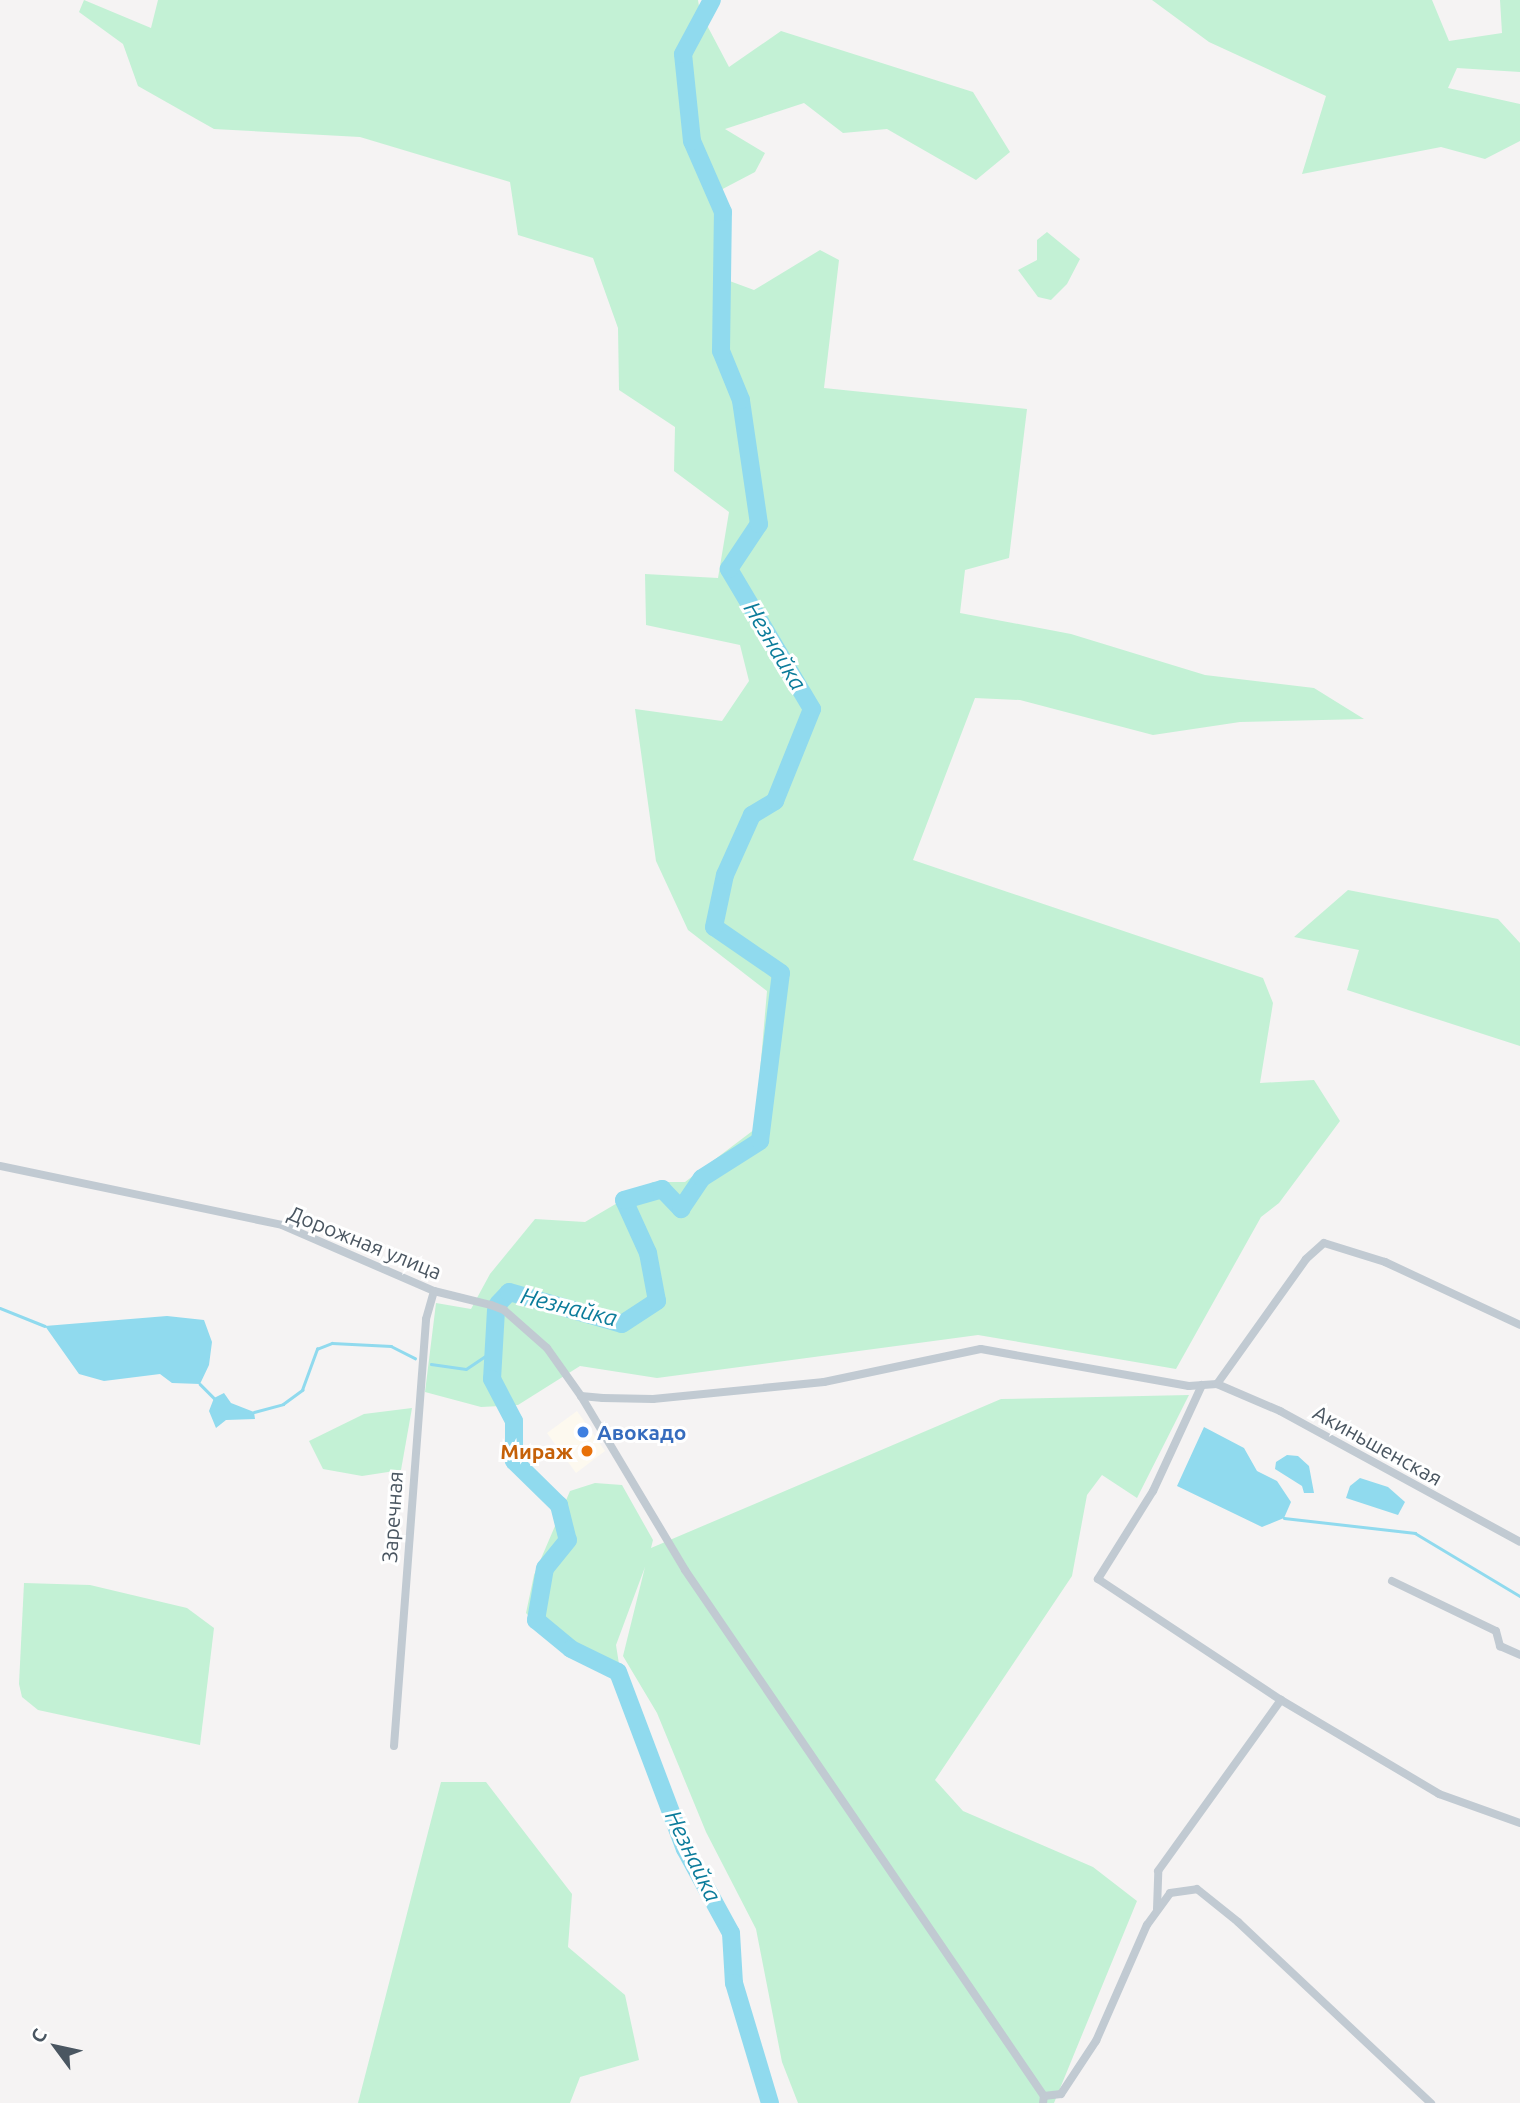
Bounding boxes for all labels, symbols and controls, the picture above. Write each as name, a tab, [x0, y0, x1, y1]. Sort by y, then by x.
water label: Незнайка	[738, 597, 812, 695]
street label: Дорожная улица	[285, 1200, 445, 1284]
water label: Незнайка	[518, 1282, 620, 1332]
street label: Акиньшенская	[1309, 1399, 1447, 1491]
place label: Авокадо	[597, 1419, 686, 1445]
marker: Авокадо	[575, 1424, 591, 1440]
place label: Мираж	[500, 1438, 573, 1464]
marker: Мираж	[579, 1443, 595, 1459]
street label: Заречная	[376, 1470, 408, 1564]
water label: Незнайка	[659, 1806, 727, 1906]
north arrow	[21, 2012, 91, 2082]
text: С	[26, 2024, 51, 2047]

